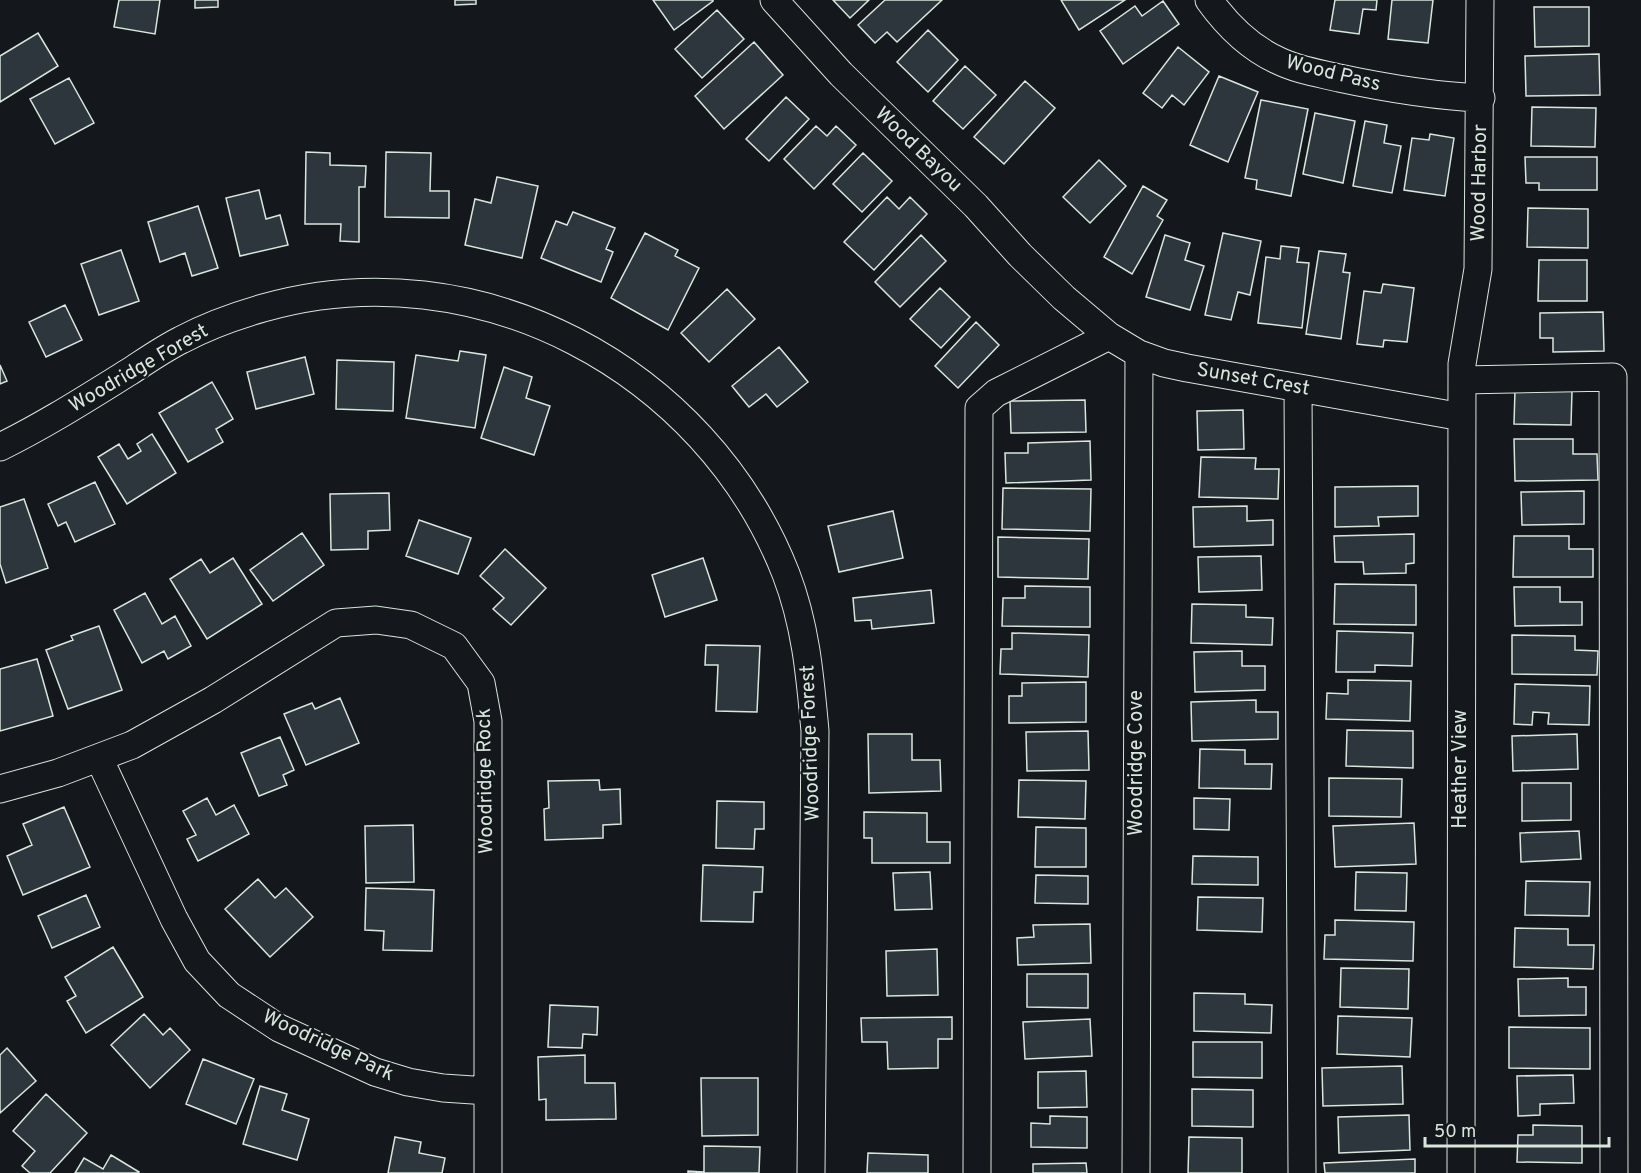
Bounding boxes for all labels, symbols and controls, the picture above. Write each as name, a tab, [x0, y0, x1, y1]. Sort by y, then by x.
street label: Wood Pass	[1283, 50, 1383, 98]
street label: Wood Bayou	[869, 102, 967, 198]
street label: Wood Harbor	[1466, 124, 1494, 242]
street label: Woodridge Forest	[65, 319, 213, 419]
street label: Sunset Crest	[1195, 357, 1311, 403]
street label: Woodridge Forest	[795, 664, 827, 822]
street label: Woodridge Cove	[1124, 690, 1150, 836]
street label: Woodridge Rock	[472, 708, 500, 854]
street label: Heather View	[1448, 709, 1474, 829]
street label: Woodridge Park	[258, 1004, 398, 1088]
scale bar	[1425, 1110, 1610, 1148]
text: 50 m	[1434, 1121, 1476, 1144]

